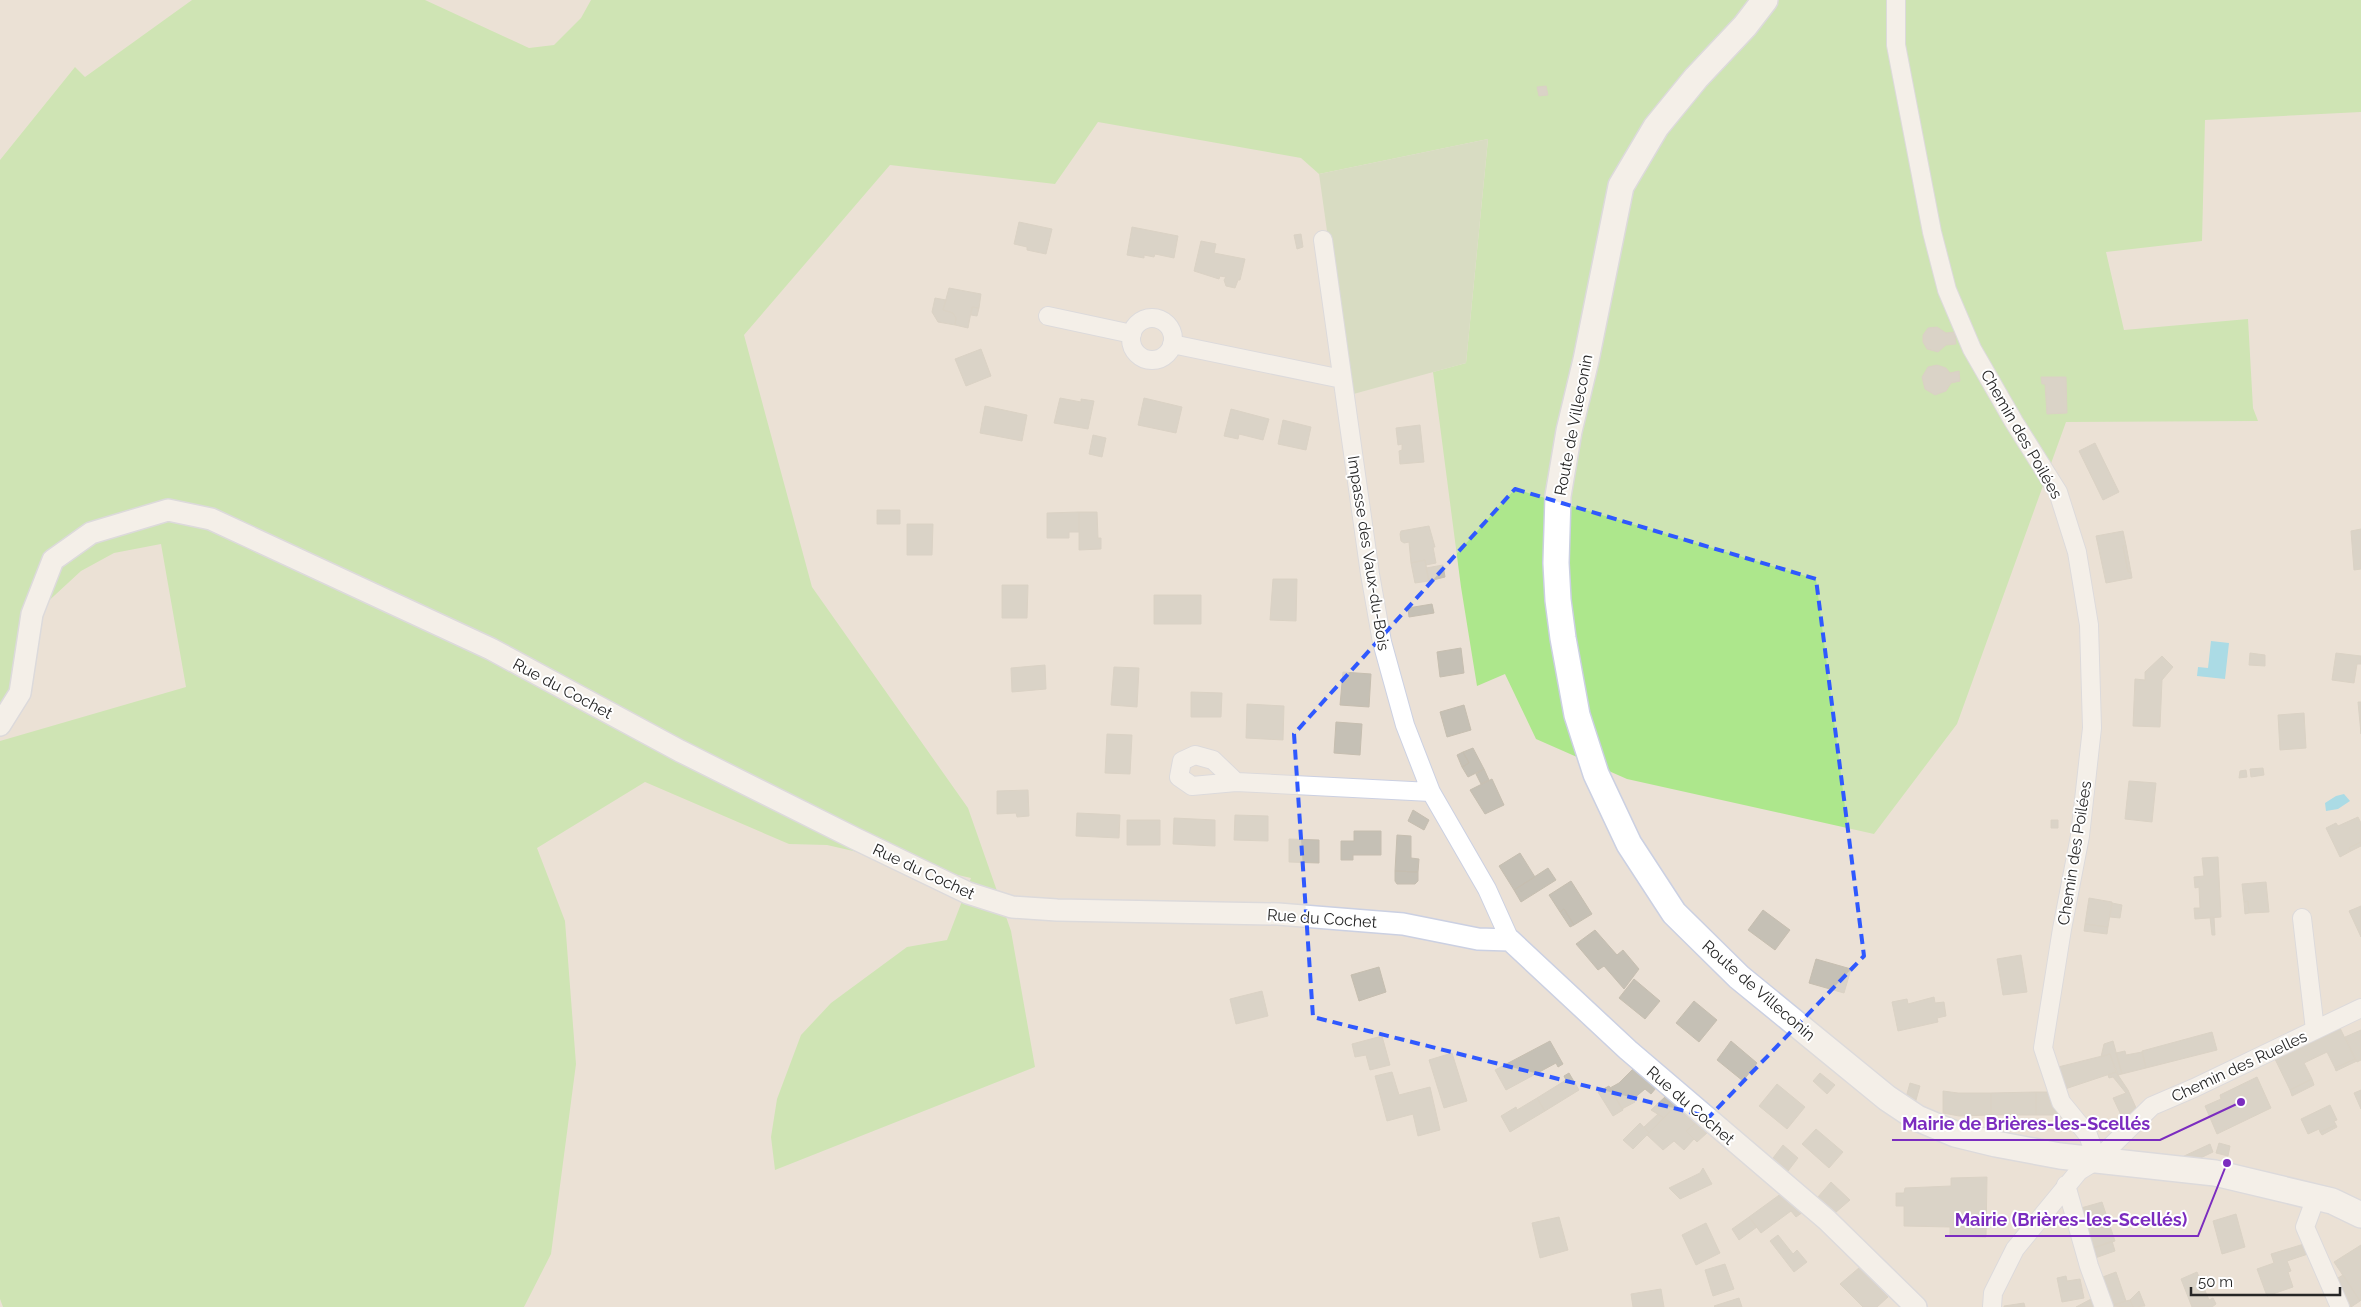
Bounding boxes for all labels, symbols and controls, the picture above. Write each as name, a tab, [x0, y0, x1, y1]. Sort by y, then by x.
street label: Route de Villeconin	[1550, 353, 1597, 497]
street label: Chemin des Poilées	[1977, 366, 2066, 503]
street label: Impasse des Vaux-du-Bois	[1344, 454, 1393, 652]
street label: Rue du Cochet	[510, 654, 616, 723]
street label: Chemin des Poilées	[2054, 779, 2095, 927]
street label: Rue du Cochet	[870, 840, 978, 904]
street label: Rue du Cochet	[1266, 905, 1378, 932]
street label: Route de Villeconin	[1698, 936, 1819, 1045]
street label: Chemin des Ruelles	[2168, 1027, 2310, 1106]
street label: Rue du Cochet	[1643, 1062, 1739, 1149]
callout: Mairie de Brières-les-Scellés	[1892, 1107, 2160, 1140]
text: Mairie de Brières-les-Scellés	[1902, 1113, 2150, 1134]
callout: Mairie (Brières-les-Scellés)	[1945, 1203, 2198, 1236]
text: Mairie (Brières-les-Scellés)	[1955, 1209, 2187, 1230]
scale bar	[2191, 1264, 2340, 1296]
text: 50 m	[2198, 1273, 2233, 1291]

